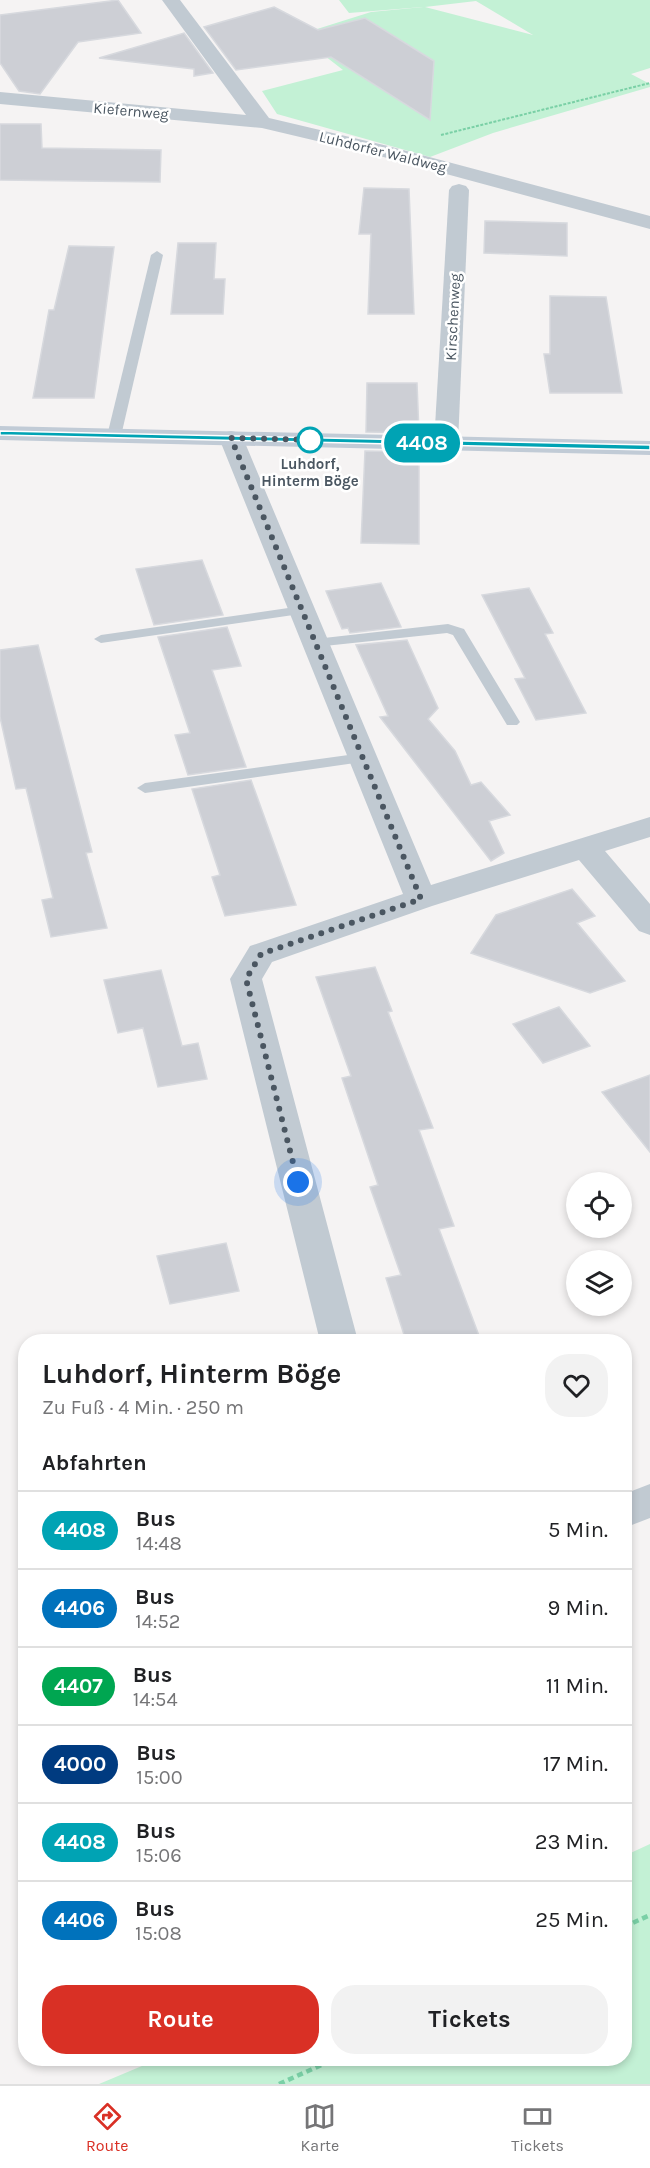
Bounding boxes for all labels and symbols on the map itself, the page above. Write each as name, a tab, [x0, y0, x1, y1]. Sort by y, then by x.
street label: Kiefernweg	[93, 99, 170, 123]
street label: Luhdorfer Waldweg	[317, 127, 449, 177]
street label: Kirschenweg	[442, 272, 464, 361]
line badge: 4408	[380, 424, 464, 462]
marker: Luhdorf, Hinterm Böge	[297, 427, 323, 453]
place label: Luhdorf, Hinterm Böge	[261, 455, 359, 490]
your location	[283, 1167, 313, 1197]

